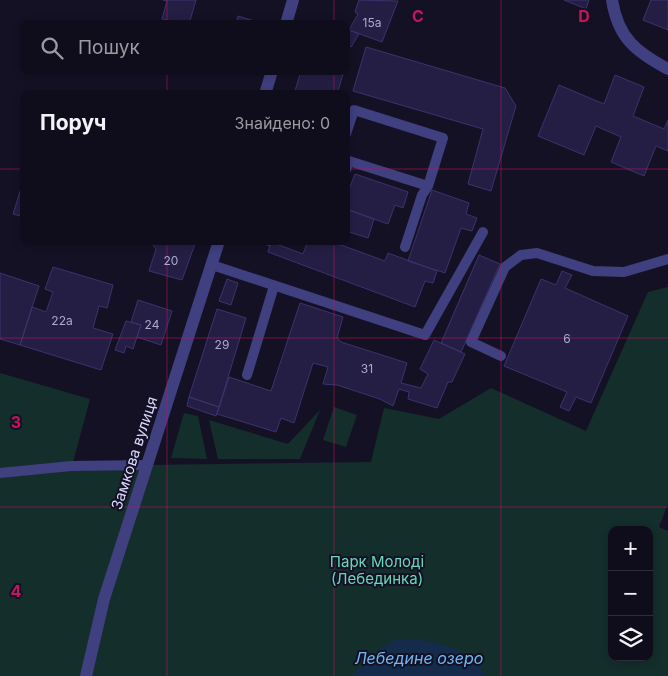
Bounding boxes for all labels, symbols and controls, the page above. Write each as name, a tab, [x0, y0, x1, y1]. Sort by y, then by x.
text: C	[412, 6, 424, 26]
text: D	[578, 6, 590, 26]
house number: 15а	[363, 15, 381, 30]
search box	[20, 20, 350, 75]
icon: search	[38, 34, 66, 62]
text: Пошук	[78, 36, 140, 59]
text: Поруч	[40, 110, 107, 135]
text: Знайдено: 0	[235, 113, 330, 133]
house number: 20	[164, 253, 178, 268]
house number: 22а	[51, 313, 73, 328]
house number: 24	[145, 317, 160, 332]
house number: 6	[563, 331, 571, 346]
house number: 29	[215, 337, 229, 352]
house number: 31	[361, 361, 373, 376]
street label: Замкова вулиця	[107, 394, 161, 512]
text: 3	[11, 412, 21, 432]
map controls	[608, 526, 653, 661]
button: +	[608, 526, 653, 571]
park label: Парк Молоді (Лебединка)	[330, 552, 424, 588]
button: −	[608, 571, 653, 616]
text: 4	[11, 581, 22, 601]
button: layers	[608, 616, 653, 661]
water label: Лебедине озеро	[355, 648, 483, 668]

